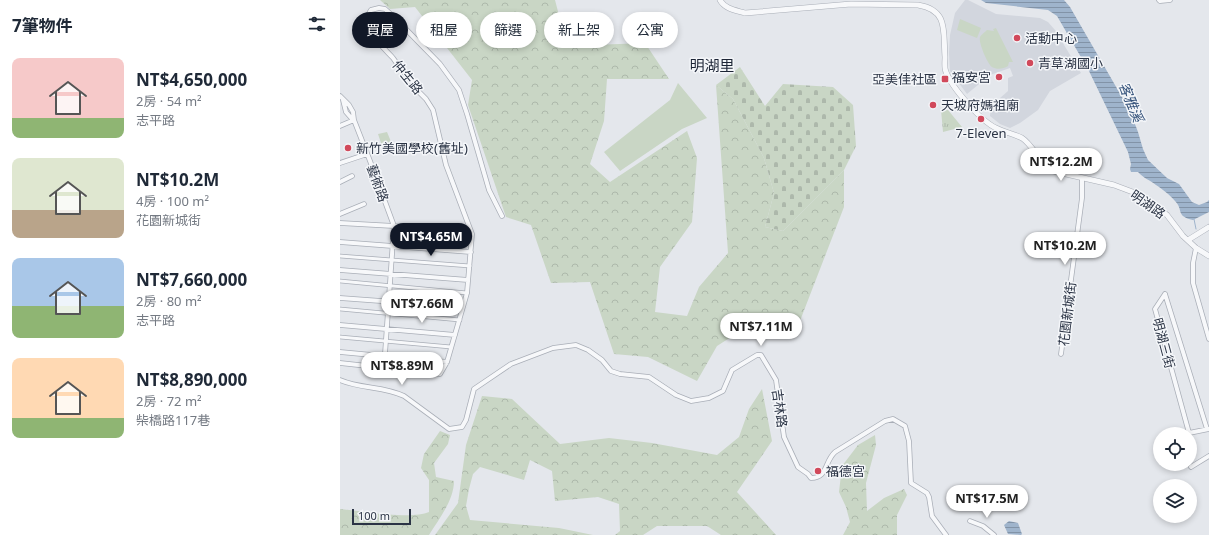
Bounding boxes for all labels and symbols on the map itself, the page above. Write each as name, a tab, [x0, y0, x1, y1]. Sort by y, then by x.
place label: 活動中心	[1025, 29, 1077, 47]
marker: 活動中心	[1012, 33, 1022, 43]
place label: 青草湖國小	[1038, 54, 1103, 72]
district label: 明湖里	[689, 55, 735, 75]
street label: 仲生路	[389, 56, 427, 98]
marker: 青草湖國小	[1025, 58, 1035, 68]
place label: 福安宮	[952, 68, 991, 86]
place label: 亞美佳社區	[872, 70, 937, 88]
marker: 福安宮	[994, 72, 1004, 82]
marker: 亞美佳社區	[940, 74, 950, 84]
water label: 客雅溪	[1115, 79, 1149, 127]
place label: 天坡府媽祖廟	[941, 96, 1019, 114]
marker: 天坡府媽祖廟	[928, 100, 938, 110]
marker: 7-Eleven	[976, 114, 986, 124]
place label: 7-Eleven	[955, 124, 1007, 142]
place label: 新竹美國學校(舊址)	[356, 139, 468, 157]
marker: 新竹美國學校(舊址)	[343, 143, 353, 153]
pin: NT$12.2M	[1020, 148, 1102, 182]
street label: 藝術路	[363, 162, 393, 204]
street label: 明湖路	[1127, 185, 1169, 223]
pin: NT$4.65M	[390, 223, 472, 257]
pin: NT$10.2M	[1024, 232, 1106, 266]
street label: 花園新城街	[1054, 281, 1080, 347]
pin: NT$7.66M	[381, 290, 463, 324]
pin: NT$7.11M	[720, 313, 802, 347]
street label: 明湖三街	[1149, 316, 1179, 370]
pin: NT$8.89M	[361, 352, 443, 386]
street label: 吉林路	[768, 387, 792, 429]
place label: 福德宮	[826, 462, 865, 480]
marker: 福德宮	[813, 466, 823, 476]
pin: NT$17.5M	[946, 485, 1028, 519]
scale bar	[352, 507, 411, 526]

